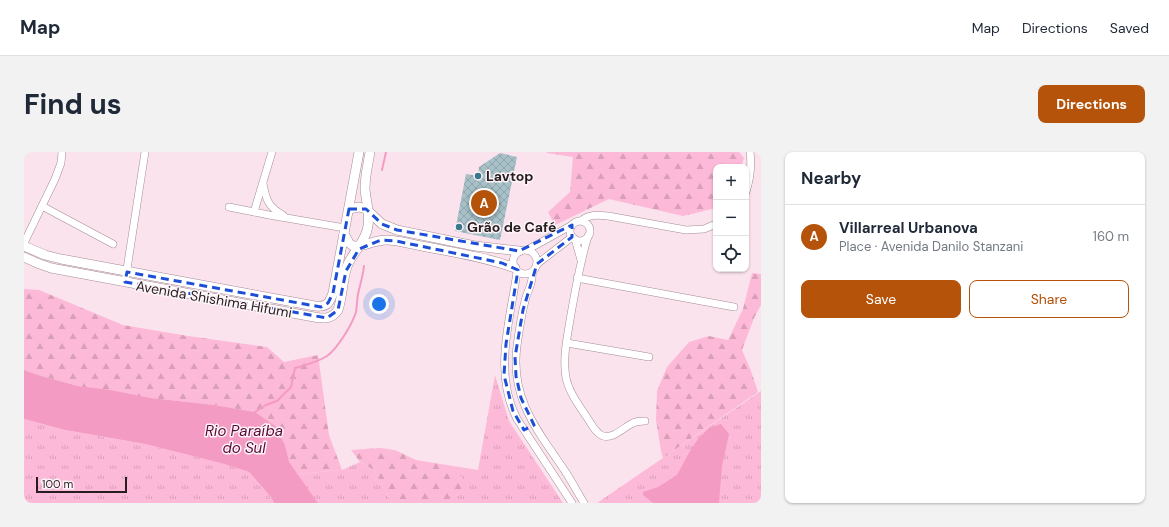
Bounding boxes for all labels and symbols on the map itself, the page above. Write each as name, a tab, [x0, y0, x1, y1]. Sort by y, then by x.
place label: Lavtop	[486, 167, 534, 185]
marker: Lavtop	[473, 171, 483, 181]
pin: A	[471, 188, 497, 218]
place label: Grão de Café	[467, 218, 556, 236]
marker: Grão de Café	[454, 222, 464, 232]
street label: Avenida Shishima Hifumi	[134, 276, 294, 322]
your location	[369, 294, 389, 314]
water label: Rio Paraíba do Sul	[205, 421, 283, 458]
scale bar	[36, 475, 127, 494]

